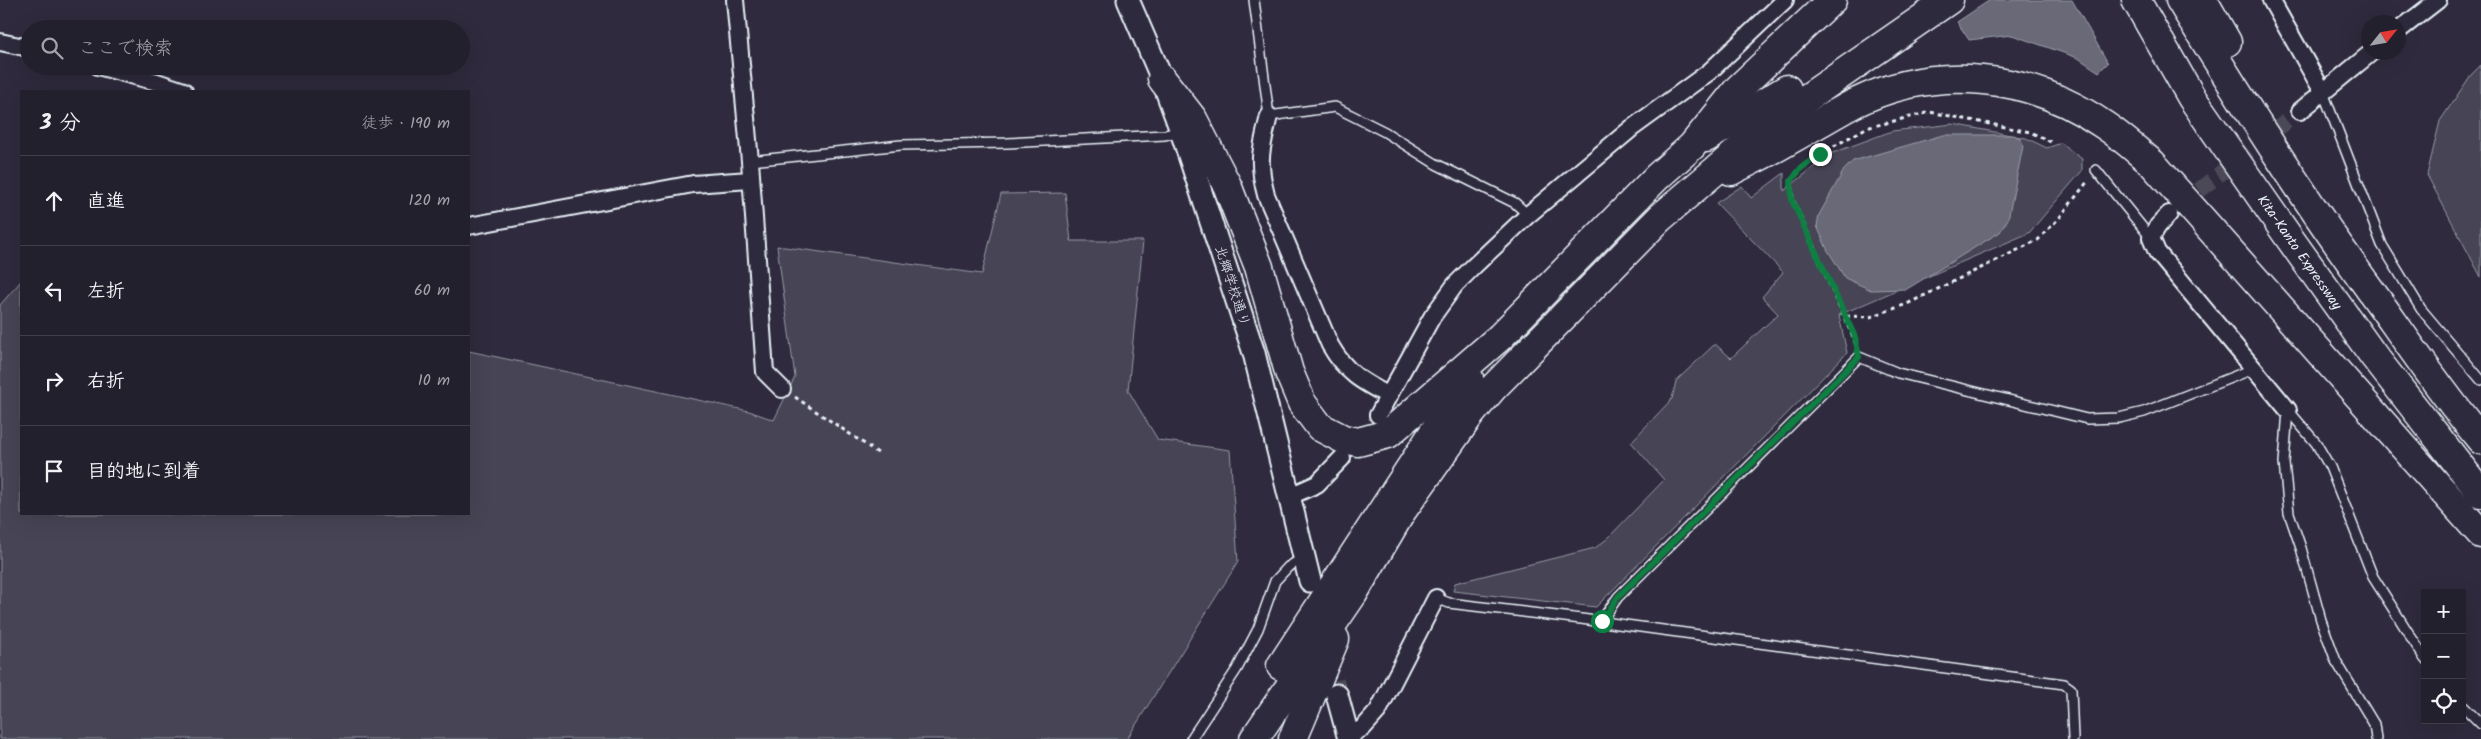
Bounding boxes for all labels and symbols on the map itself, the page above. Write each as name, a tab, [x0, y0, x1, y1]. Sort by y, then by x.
north arrow	[2361, 15, 2406, 60]
route end	[1809, 143, 1832, 166]
street label: Kita-Kanto Expressway	[2251, 191, 2347, 315]
street label: 北郷学校通り	[1209, 243, 1255, 330]
route start	[1591, 610, 1614, 633]

